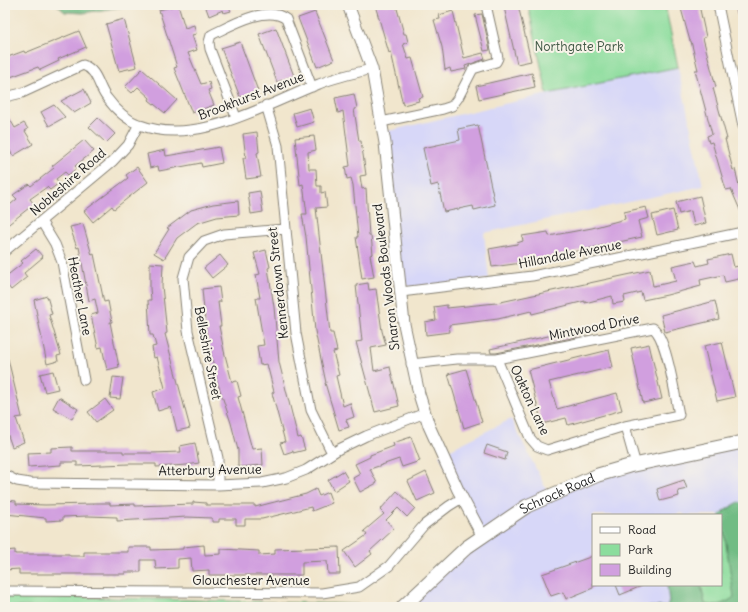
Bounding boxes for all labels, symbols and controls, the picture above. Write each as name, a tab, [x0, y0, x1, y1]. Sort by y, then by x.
park label: Northgate Park	[534, 38, 624, 55]
street label: Brookhurst Avenue	[196, 68, 306, 124]
street label: Nobleshire Road	[27, 144, 110, 220]
street label: Sharon Woods Boulevard	[369, 202, 403, 351]
street label: Kennerdown Street	[264, 226, 292, 340]
street label: Hillandale Avenue	[517, 236, 623, 272]
street label: Heather Lane	[64, 255, 96, 337]
street label: Belleshire Street	[191, 305, 225, 402]
street label: Mintwood Drive	[547, 310, 641, 344]
street label: Oakton Lane	[506, 362, 554, 438]
street label: Atterbury Avenue	[158, 461, 262, 479]
street label: Schrock Road	[516, 469, 598, 517]
legend	[592, 514, 722, 586]
text: Road	[628, 522, 656, 537]
text: Park	[628, 542, 653, 557]
text: Building	[628, 562, 672, 577]
street label: Glouchester Avenue	[192, 572, 310, 589]

